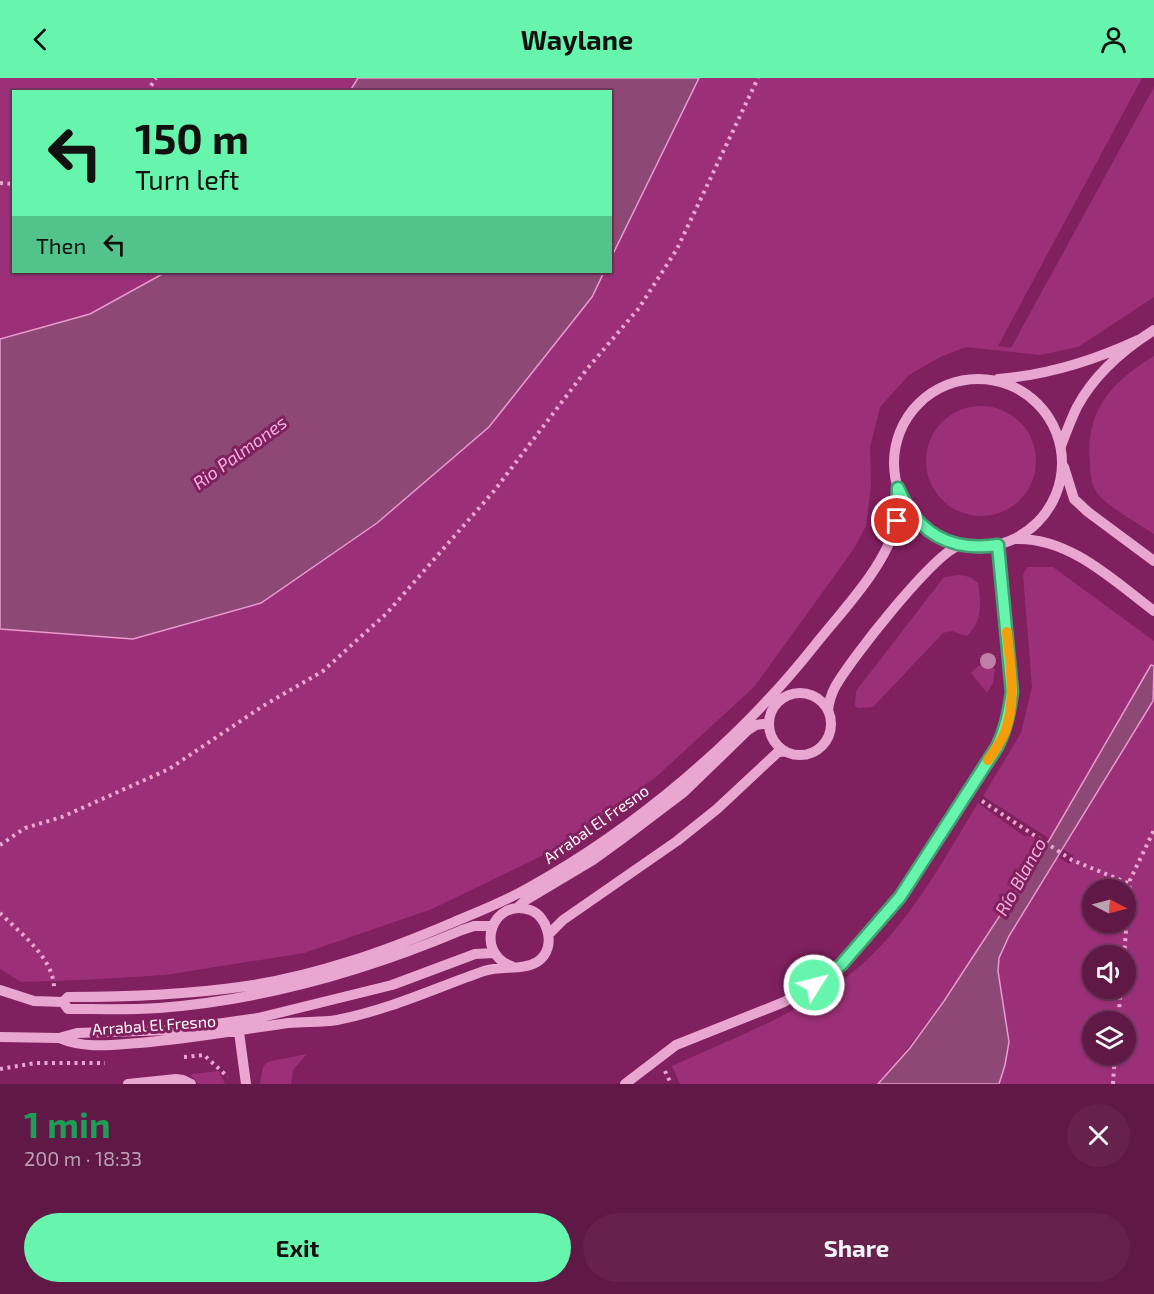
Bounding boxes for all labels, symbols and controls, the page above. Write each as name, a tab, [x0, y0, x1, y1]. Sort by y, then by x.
icon: back	[24, 23, 57, 56]
text: Waylane	[521, 23, 633, 55]
icon: person	[1097, 23, 1130, 56]
text: 150 m	[135, 112, 249, 162]
icon: left	[36, 114, 114, 192]
text: Turn left	[135, 163, 239, 195]
icon: left	[98, 228, 131, 261]
text: Then	[36, 232, 86, 258]
water label: Rio Palmones	[188, 411, 291, 494]
pin	[871, 495, 922, 546]
icon: arrive	[880, 504, 913, 537]
street label: Arrabal El Fresno	[540, 780, 652, 867]
water label: Río Blanco	[990, 834, 1050, 919]
north arrow	[1082, 879, 1136, 933]
map controls	[1082, 879, 1136, 1065]
button: sound	[1082, 945, 1136, 999]
position arrow	[782, 953, 846, 1017]
street label: Arrabal El Fresno	[91, 1011, 216, 1038]
button: layers	[1082, 1011, 1136, 1065]
text: 1 min	[24, 1102, 111, 1145]
button: close	[1067, 1104, 1130, 1167]
text: 200 m · 18:33	[24, 1146, 142, 1170]
button: Exit	[24, 1213, 571, 1282]
button: Share	[583, 1213, 1130, 1282]

